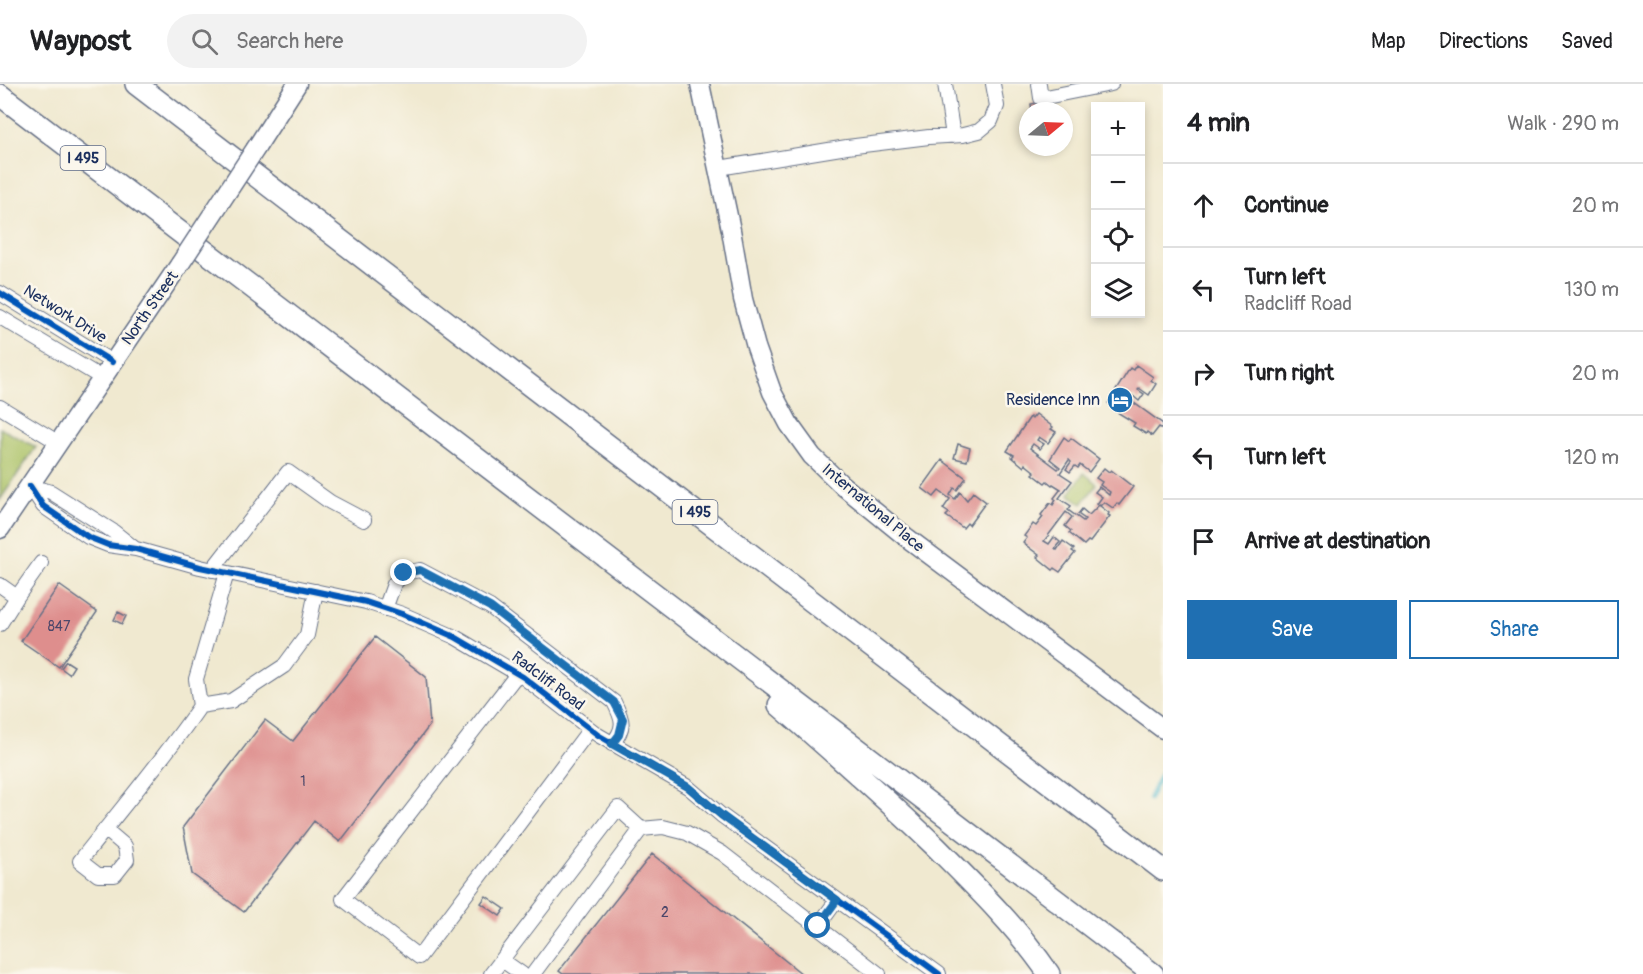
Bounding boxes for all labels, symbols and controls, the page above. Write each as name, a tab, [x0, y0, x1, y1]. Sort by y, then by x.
search box	[167, 14, 587, 68]
text: Waypost	[30, 24, 131, 59]
icon: search	[188, 25, 221, 58]
text: Search here	[236, 27, 343, 55]
text: Map	[1371, 28, 1406, 55]
text: Directions	[1439, 28, 1528, 55]
text: Saved	[1561, 28, 1613, 55]
north arrow	[1019, 102, 1073, 156]
map controls	[1091, 102, 1145, 318]
button: +	[1091, 102, 1145, 156]
text: 4 min	[1187, 107, 1250, 139]
text: Walk · 290 m	[1507, 111, 1619, 136]
road number: I 495	[60, 146, 106, 170]
button: −	[1091, 156, 1145, 210]
icon: ahead	[1187, 189, 1220, 222]
text: Continue	[1244, 191, 1328, 219]
text: 20 m	[1572, 193, 1619, 218]
button: locate	[1091, 210, 1145, 264]
text: Turn left	[1244, 263, 1326, 291]
button: layers	[1091, 264, 1145, 318]
street label: North Street	[117, 267, 183, 349]
icon: left	[1187, 273, 1220, 306]
text: 130 m	[1564, 277, 1619, 302]
street label: Network Drive	[20, 280, 110, 348]
text: Radcliff Road	[1244, 291, 1352, 316]
icon: right	[1187, 357, 1220, 390]
text: Turn right	[1244, 359, 1334, 387]
text: 20 m	[1572, 361, 1619, 386]
hotel icon: Residence Inn	[1105, 385, 1135, 415]
place label: Residence Inn	[1006, 390, 1100, 410]
icon: left	[1187, 441, 1220, 474]
text: Turn left	[1244, 443, 1326, 471]
text: 120 m	[1564, 445, 1619, 470]
street label: International Place	[818, 459, 928, 557]
road number: I 495	[672, 500, 718, 524]
icon: arrive	[1187, 525, 1220, 558]
text: Arrive at destination	[1244, 527, 1430, 555]
route end	[390, 559, 416, 585]
button: Save	[1187, 600, 1397, 659]
button: Share	[1409, 600, 1619, 659]
house number: 847	[48, 618, 71, 635]
street label: Radcliff Road	[507, 647, 589, 715]
house number: 1	[300, 773, 306, 790]
house number: 2	[661, 904, 669, 921]
route start	[804, 912, 830, 938]

